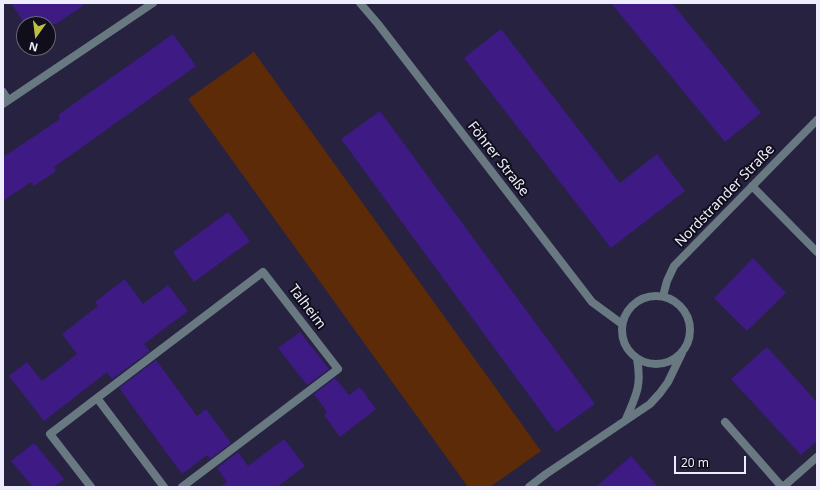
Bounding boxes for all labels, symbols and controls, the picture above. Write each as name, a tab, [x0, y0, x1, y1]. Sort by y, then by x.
north arrow	[16, 16, 56, 56]
text: N	[27, 39, 39, 56]
street label: Föhrer Straße	[464, 118, 532, 200]
street label: Nordstrander Straße	[672, 141, 778, 251]
street label: Talheim	[285, 281, 329, 333]
scale bar	[676, 448, 748, 474]
text: 20 m	[681, 454, 709, 471]

